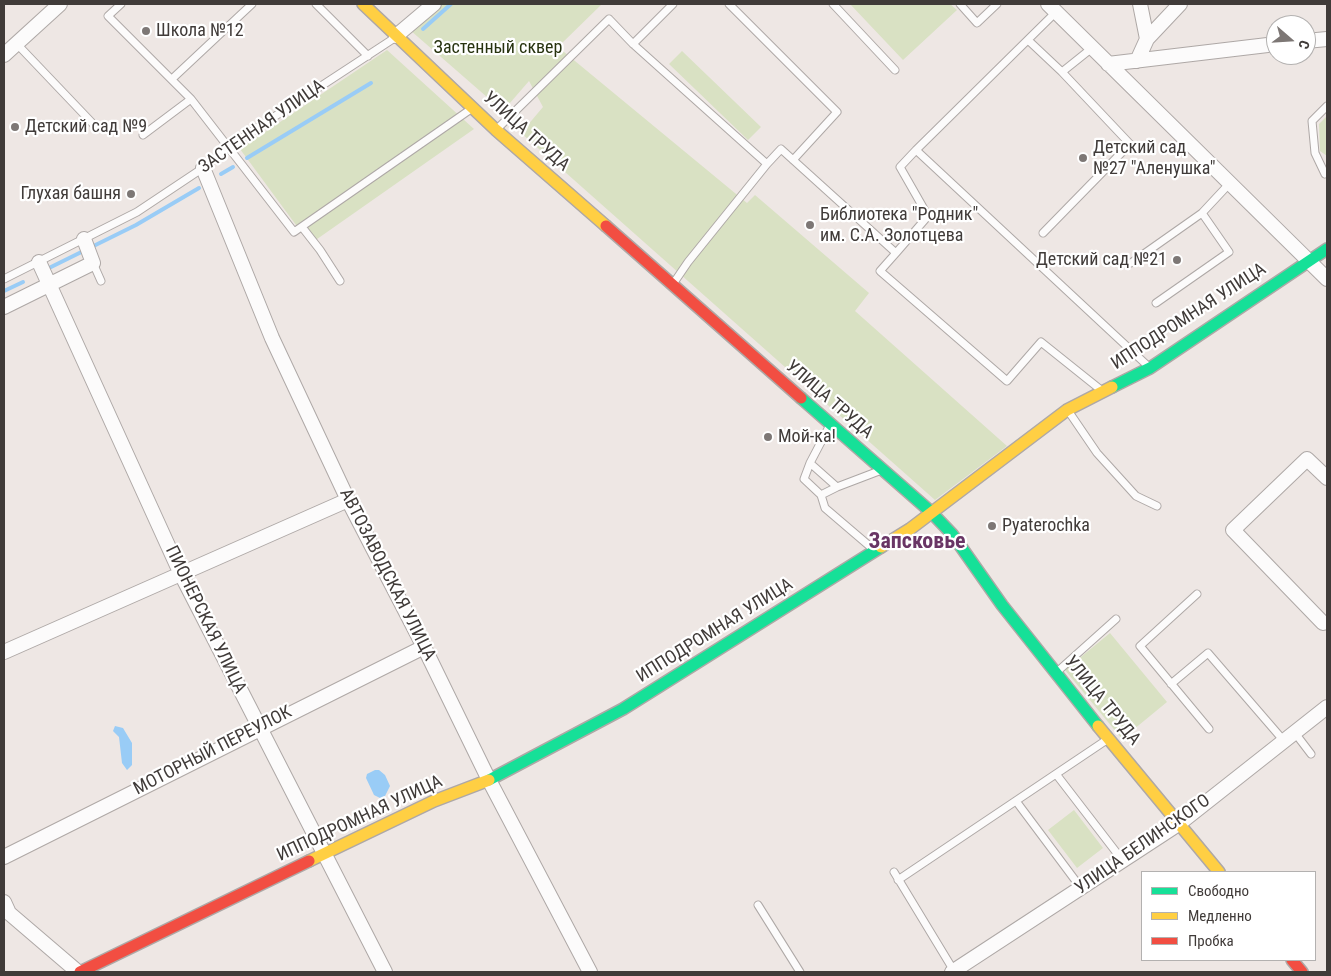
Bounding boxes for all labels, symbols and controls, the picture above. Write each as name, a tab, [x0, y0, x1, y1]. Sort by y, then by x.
north arrow	[1266, 15, 1316, 65]
place label: Школа №12	[156, 20, 244, 42]
marker: Школа №12	[140, 25, 152, 37]
park label: Застенный сквер	[434, 37, 562, 59]
text: С	[1295, 38, 1313, 51]
street label: ЗАСТЕННАЯ УЛИЦА	[195, 76, 329, 178]
street label: УЛИЦА ТРУДА	[478, 88, 574, 176]
place label: Детский сад №9	[25, 116, 147, 138]
marker: Детский сад №9	[9, 121, 21, 133]
place label: Детский сад №27 "Аленушка"	[1093, 137, 1216, 180]
marker: Детский сад №27 "Аленушка"	[1077, 152, 1089, 164]
place label: Глухая башня	[20, 183, 121, 205]
marker: Глухая башня	[125, 188, 137, 200]
place label: Библиотека "Родник" им. С.А. Золотцева	[820, 204, 978, 246]
marker: Библиотека "Родник" им. С.А. Золотцева	[804, 219, 816, 231]
place label: Детский сад №21	[1036, 249, 1167, 271]
marker: Детский сад №21	[1171, 254, 1183, 266]
street label: ИППОДРОМНАЯ УЛИЦА	[1108, 259, 1270, 375]
street label: УЛИЦА ТРУДА	[781, 356, 877, 444]
place label: Мой-ка!	[778, 426, 836, 448]
marker: Мой-ка!	[762, 431, 774, 443]
street label: АВТОЗАВОДСКАЯ УЛИЦА	[334, 485, 440, 665]
place label: Pyaterochka	[1002, 515, 1090, 537]
marker: Pyaterochka	[986, 520, 998, 532]
district label: Запсковье	[868, 529, 966, 555]
street label: ПИОНЕРСКАЯ УЛИЦА	[160, 543, 250, 697]
street label: ИППОДРОМНАЯ УЛИЦА	[633, 574, 797, 688]
street label: УЛИЦА ТРУДА	[1059, 652, 1145, 750]
street label: МОТОРНЫЙ ПЕРЕУЛОК	[130, 702, 296, 800]
street label: ИППОДРОМНАЯ УЛИЦА	[274, 771, 446, 867]
street label: УЛИЦА БЕЛИНСКОГО	[1071, 790, 1215, 900]
legend	[1141, 871, 1316, 961]
text: Свободно	[1188, 882, 1249, 900]
text: Медленно	[1188, 907, 1252, 925]
text: Пробка	[1188, 932, 1234, 950]

